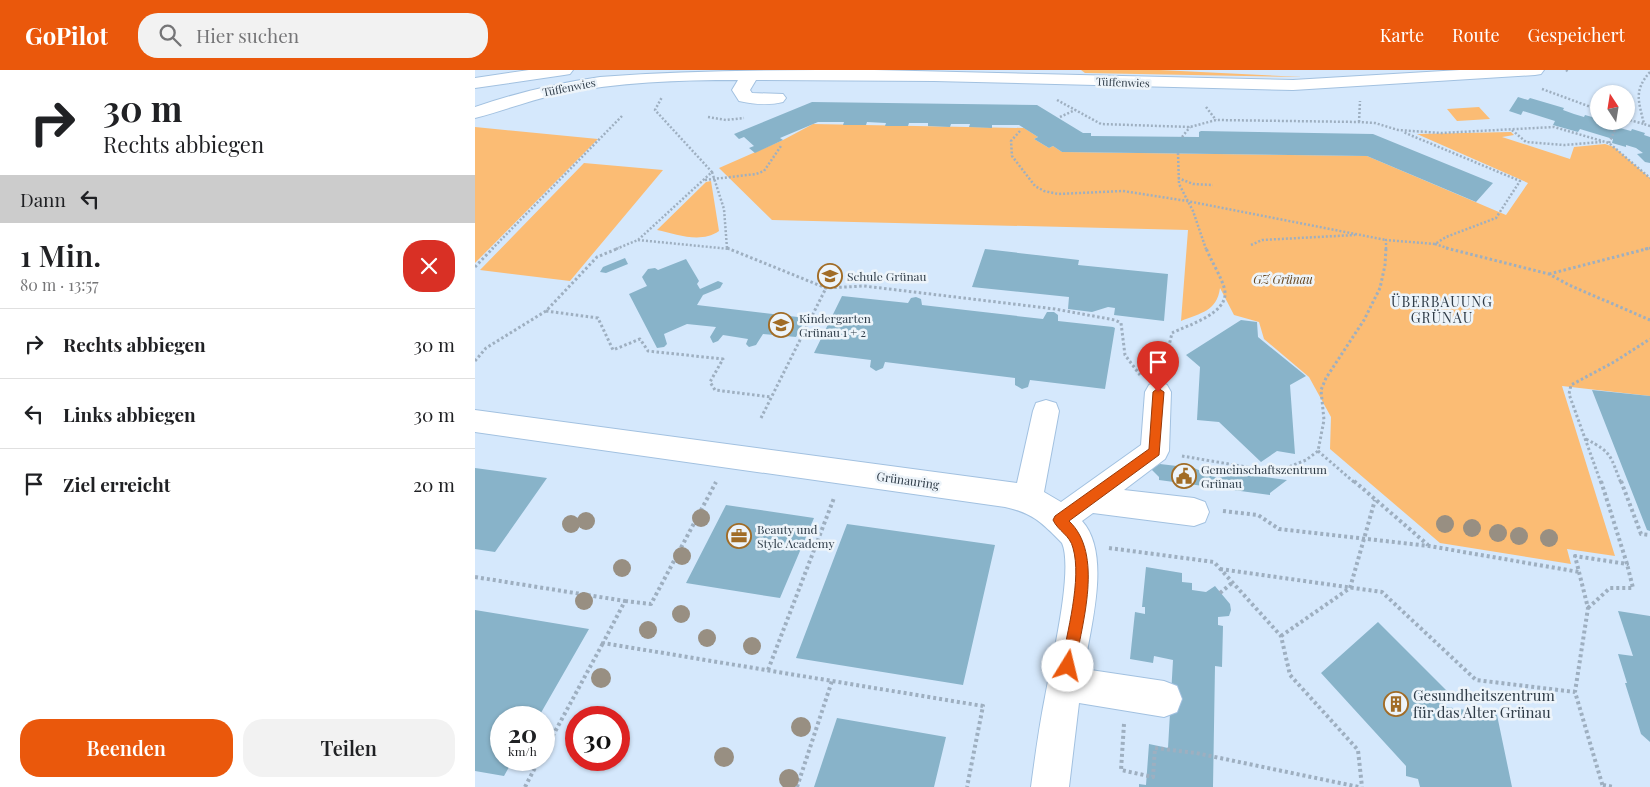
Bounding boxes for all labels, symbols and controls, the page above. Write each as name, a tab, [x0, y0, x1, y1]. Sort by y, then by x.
search box	[138, 13, 488, 58]
text: GoPilot	[25, 19, 108, 51]
icon: search	[156, 21, 184, 49]
text: Hier suchen	[196, 22, 299, 48]
text: Karte	[1380, 23, 1424, 47]
text: Route	[1452, 23, 1500, 47]
text: Gespeichert	[1528, 23, 1625, 47]
street label: Tüffenwies	[1096, 74, 1150, 90]
street label: Tüffenwies	[541, 75, 597, 99]
text: 30 m	[103, 84, 183, 131]
north arrow	[1590, 85, 1635, 130]
map controls	[1590, 85, 1635, 130]
icon: right	[20, 90, 85, 155]
text: Rechts abbiegen	[103, 129, 264, 159]
icon: left	[76, 185, 104, 213]
text: Dann	[20, 186, 66, 212]
text: 1 Min.	[20, 235, 101, 275]
button: close	[403, 240, 455, 292]
school or university icon: Schule Grünau	[817, 263, 843, 289]
place label: Schule Grünau	[847, 268, 927, 284]
park label: GZ Grünau	[1253, 271, 1313, 287]
text: 80 m · 13:57	[20, 274, 99, 295]
district label: ÜBERBAUUNG GRÜNAU	[1391, 292, 1493, 327]
place label: Kindergarten Grünau 1 + 2	[799, 310, 871, 340]
school or university icon: Kindergarten Grünau 1 + 2	[768, 312, 794, 338]
icon: right	[20, 330, 48, 358]
text: Rechts abbiegen	[63, 331, 206, 357]
text: 30 m	[413, 331, 455, 357]
pin	[1137, 341, 1179, 392]
icon: arrive	[1144, 348, 1172, 376]
icon: left	[20, 400, 48, 428]
text: Links abbiegen	[63, 401, 196, 427]
text: 30 m	[413, 401, 455, 427]
place label: Gemeinschaftszentrum Grünau	[1201, 461, 1327, 491]
public building icon: Gemeinschaftszentrum Grünau	[1171, 463, 1197, 489]
street label: Grünauring	[876, 468, 941, 492]
icon: arrive	[20, 470, 48, 498]
text: Ziel erreicht	[63, 471, 171, 497]
text: 20 m	[413, 471, 455, 497]
place label: Beauty und Style Academy	[757, 521, 834, 551]
office icon: Beauty und Style Academy	[726, 523, 752, 549]
position arrow	[1041, 639, 1093, 691]
place label: Gesundheitszentrum für das Alter Grünau	[1413, 685, 1555, 722]
building icon: Gesundheitszentrum für das Alter Grünau	[1383, 691, 1409, 717]
speed limit sign: 30	[565, 706, 630, 771]
text: 20	[508, 716, 537, 749]
button: Beenden	[20, 719, 233, 777]
button: Teilen	[243, 719, 455, 777]
text: km/h	[508, 743, 537, 759]

